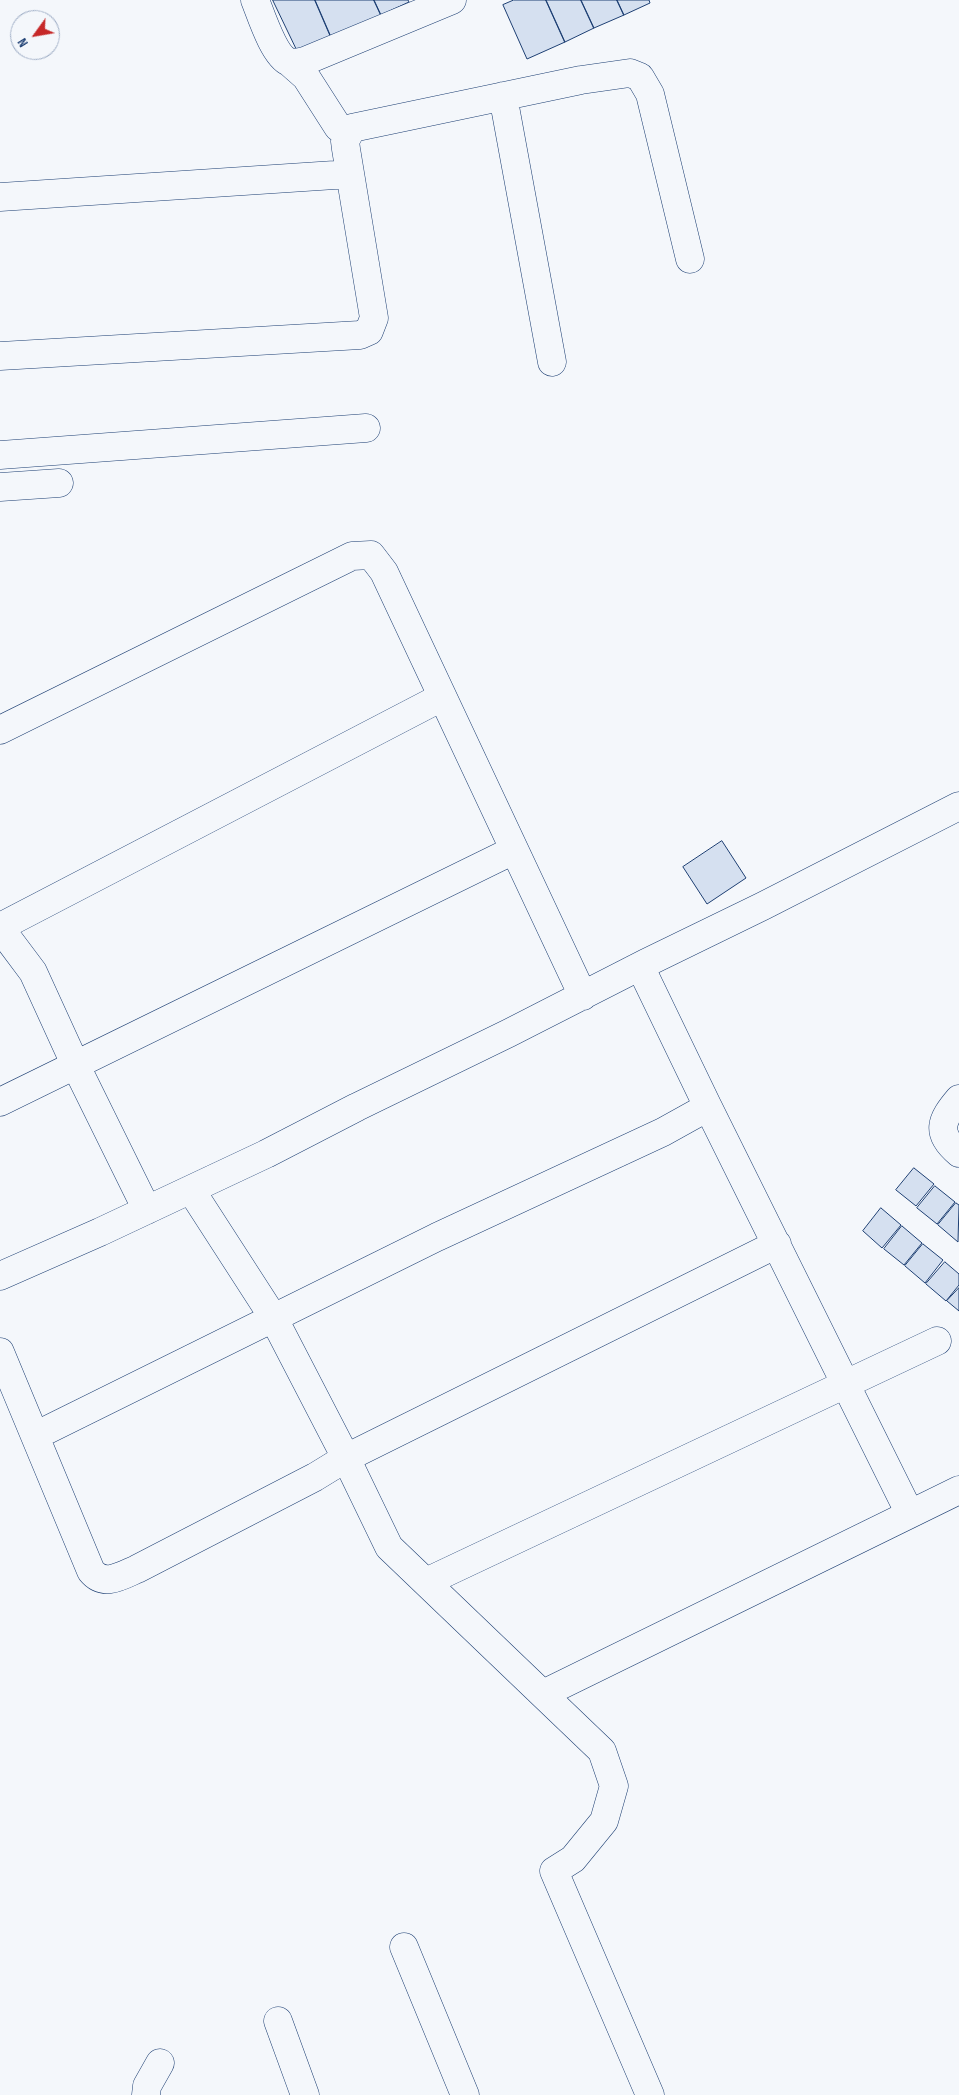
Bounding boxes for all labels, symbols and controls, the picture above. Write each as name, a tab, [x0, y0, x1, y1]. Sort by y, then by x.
north arrow	[10, 10, 60, 60]
text: N	[14, 35, 32, 50]

